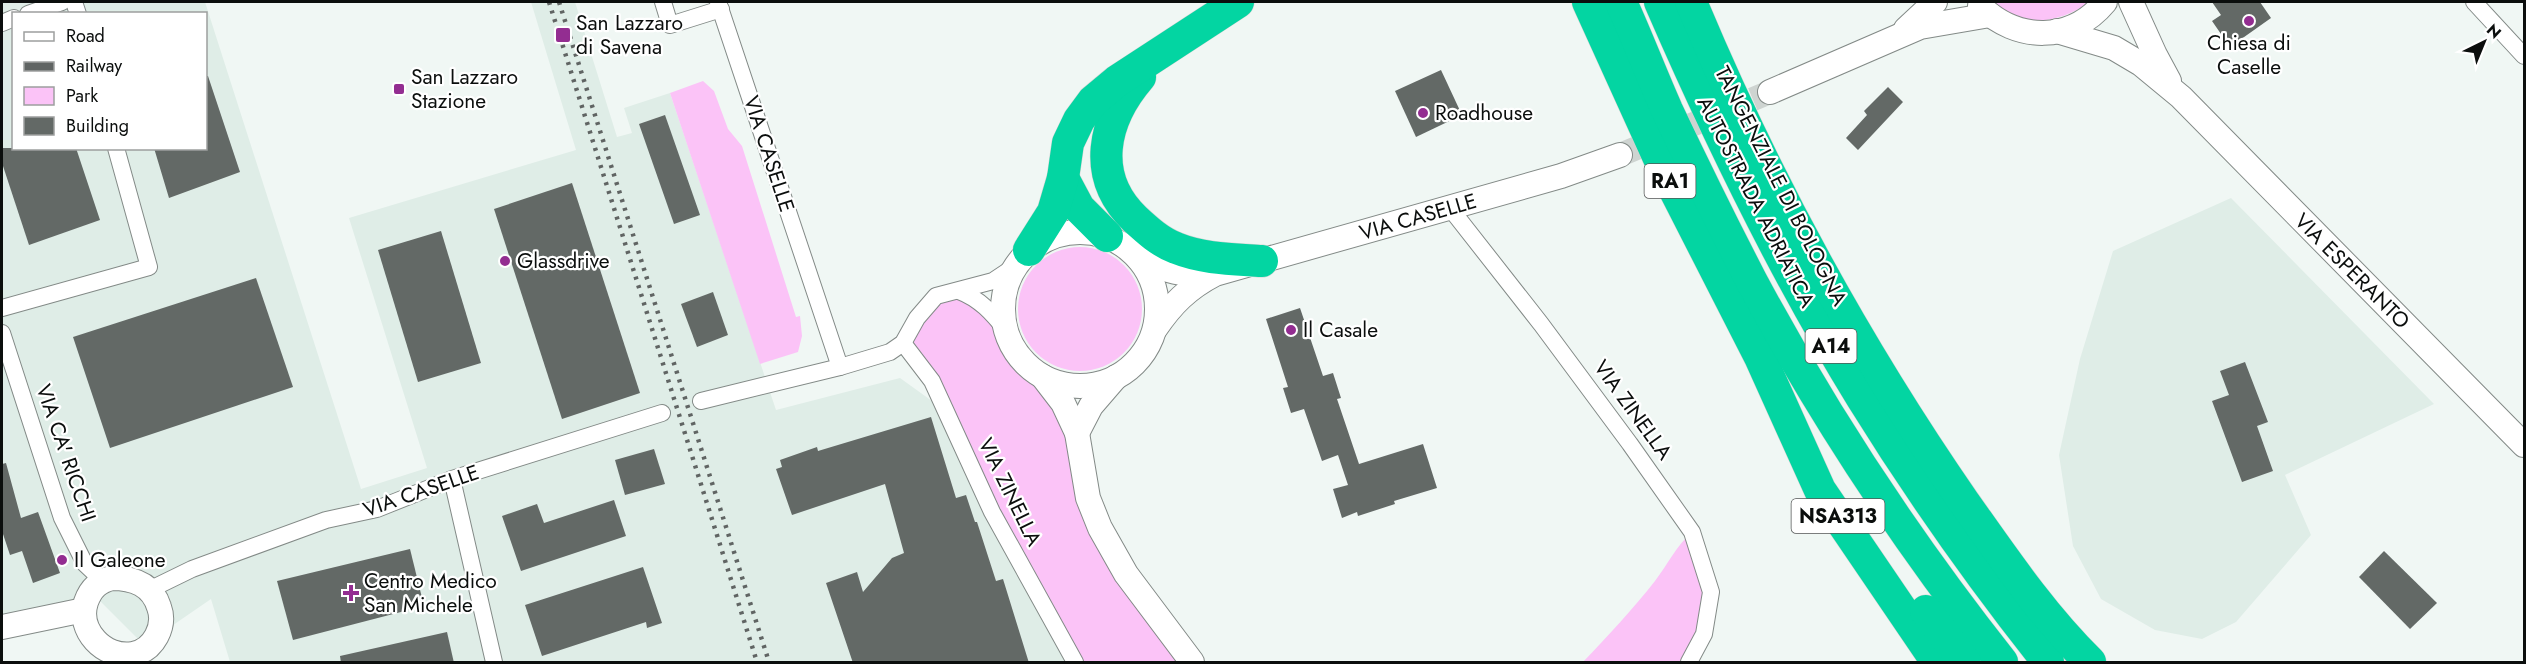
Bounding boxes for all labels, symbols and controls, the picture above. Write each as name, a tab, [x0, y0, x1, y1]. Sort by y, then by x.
place label: San Lazzaro di Savena	[576, 8, 683, 62]
legend	[12, 12, 207, 150]
north arrow	[2454, 12, 2514, 72]
marker: Chiesa di Caselle	[2242, 14, 2256, 28]
text: N	[2481, 19, 2506, 44]
text: Road	[66, 23, 105, 49]
marker: San Lazzaro di Savena	[554, 26, 572, 44]
place label: Chiesa di Caselle	[2207, 28, 2291, 82]
text: Railway	[66, 53, 122, 79]
street label: TANGENZIALE DI BOLOGNA	[1707, 61, 1855, 311]
place label: San Lazzaro Stazione	[411, 62, 518, 116]
marker: San Lazzaro Stazione	[392, 82, 406, 96]
text: Park	[66, 83, 98, 109]
street label: AUTOSTRADA ADRIATICA	[1690, 91, 1822, 313]
street label: VIA CASELLE	[736, 92, 802, 216]
place label: Roadhouse	[1435, 98, 1533, 128]
marker: Roadhouse	[1416, 106, 1430, 120]
text: Building	[66, 113, 129, 139]
road number: RA1	[1644, 164, 1696, 198]
street label: VIA CASELLE	[1356, 186, 1480, 248]
street label: VIA ESPERANTO	[2287, 206, 2417, 336]
place label: Glassdrive	[517, 246, 610, 276]
marker: Glassdrive	[498, 254, 512, 268]
place label: Il Casale	[1303, 315, 1378, 345]
marker: Il Casale	[1284, 323, 1298, 337]
road number: A14	[1806, 329, 1856, 363]
street label: VIA ZINELLA	[1586, 354, 1680, 466]
street label: VIA CA' RICCHI	[28, 380, 104, 526]
street label: VIA ZINELLA	[971, 433, 1049, 551]
street label: VIA CASELLE	[359, 457, 483, 525]
road number: NSA313	[1792, 499, 1884, 533]
place label: Il Galeone	[74, 545, 166, 575]
marker: Il Galeone	[55, 553, 69, 567]
place label: Centro Medico San Michele	[364, 566, 497, 620]
marker: Centro Medico San Michele	[342, 584, 360, 602]

